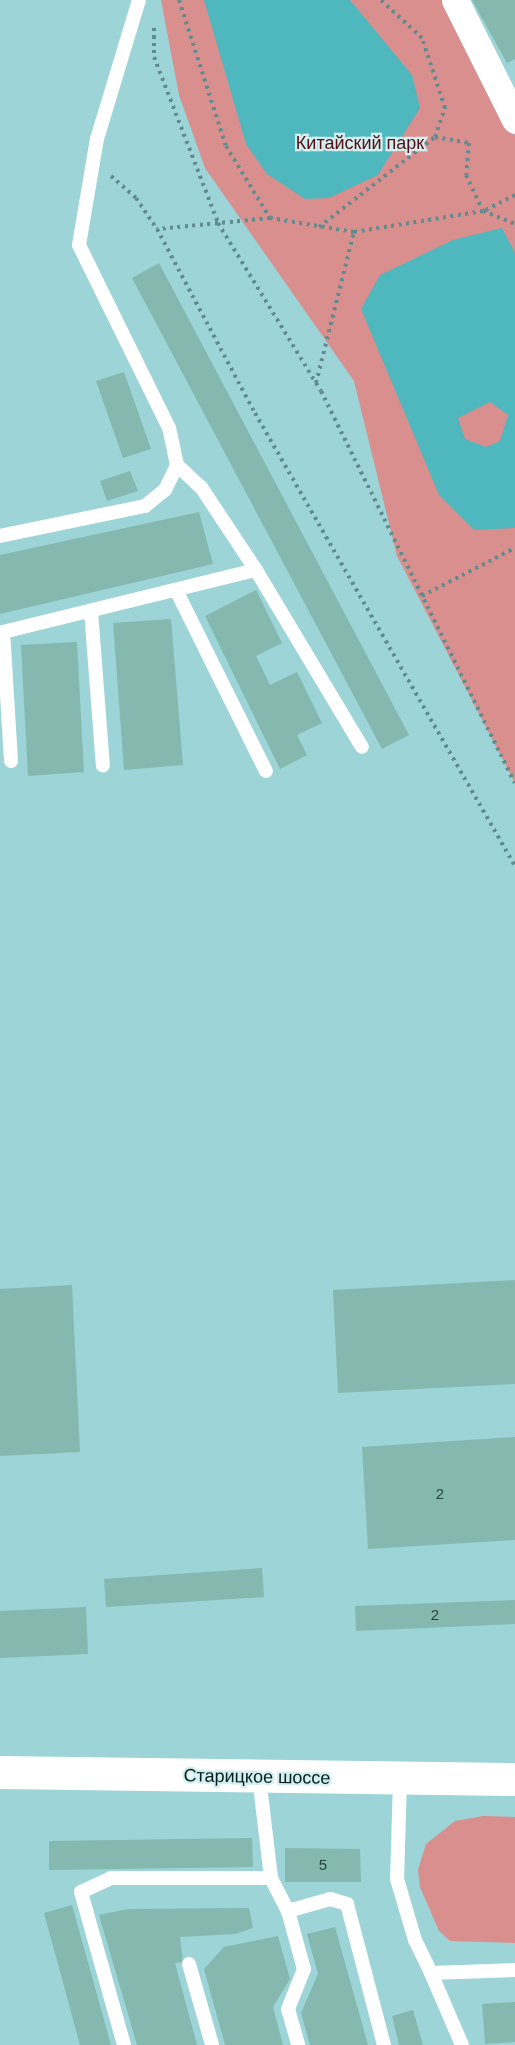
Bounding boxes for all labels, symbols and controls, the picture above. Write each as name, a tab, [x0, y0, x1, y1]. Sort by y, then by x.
park label: Китайский парк	[296, 132, 424, 154]
house number: 2	[436, 1485, 444, 1503]
house number: 2	[431, 1606, 439, 1624]
street label: Старицкое шоссе	[183, 1765, 331, 1789]
house number: 5	[319, 1856, 327, 1874]

